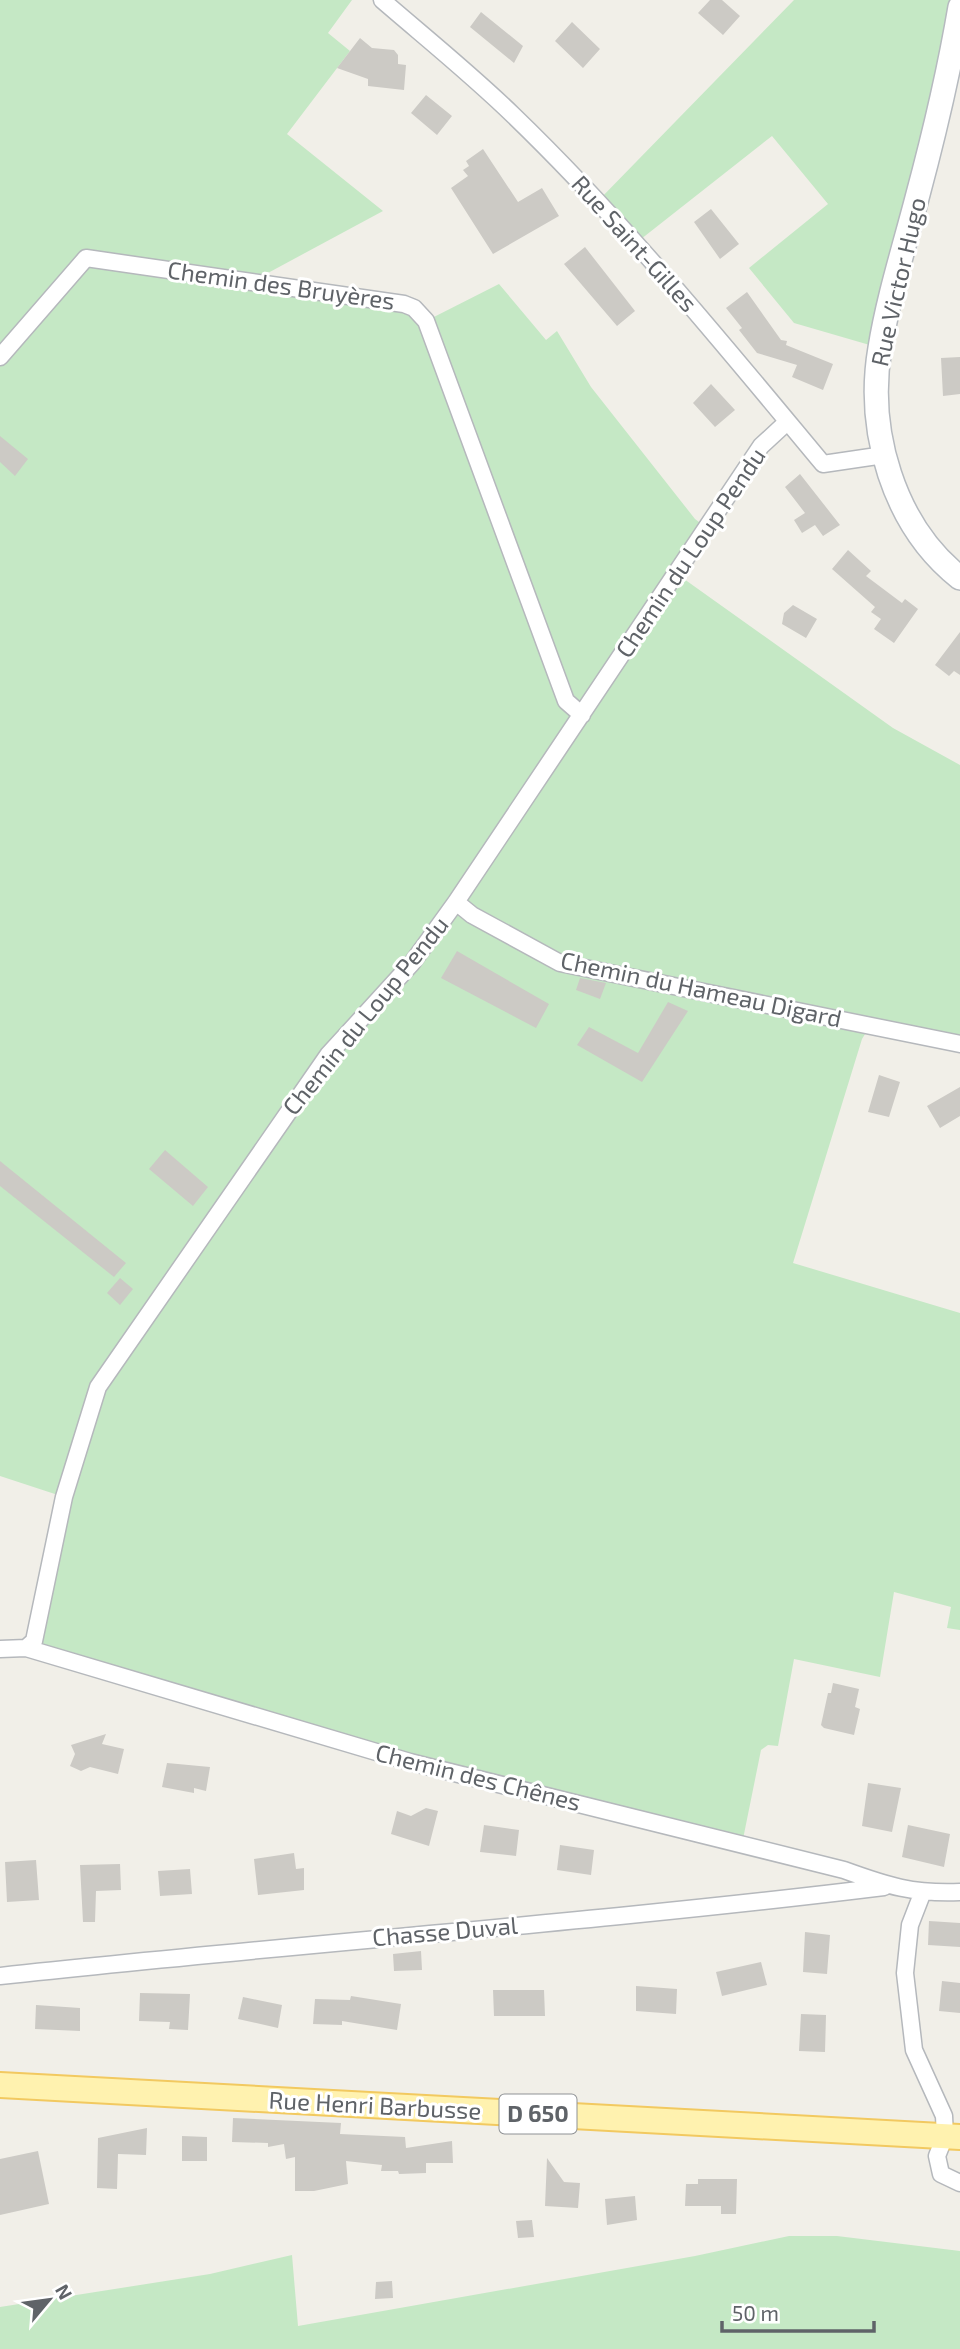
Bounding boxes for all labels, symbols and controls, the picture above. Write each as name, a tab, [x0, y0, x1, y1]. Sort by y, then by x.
street label: Rue Saint-Gilles	[566, 169, 704, 317]
street label: Rue Victor Hugo	[864, 194, 931, 369]
street label: Chemin des Bruyères	[166, 254, 397, 315]
street label: Chemin du Loup Pendu	[609, 442, 771, 663]
street label: Chemin du Loup Pendu	[276, 910, 454, 1120]
street label: Chemin du Hameau Digard	[558, 945, 844, 1032]
street label: Chemin des Chênes	[373, 1737, 584, 1816]
street label: Chasse Duval	[371, 1910, 519, 1951]
street label: Rue Henri Barbusse	[268, 2084, 482, 2125]
road number: D 650	[500, 2094, 576, 2134]
north arrow	[14, 2265, 84, 2335]
text: N	[51, 2280, 78, 2303]
scale bar	[722, 2290, 874, 2334]
text: 50 m	[732, 2300, 779, 2325]

